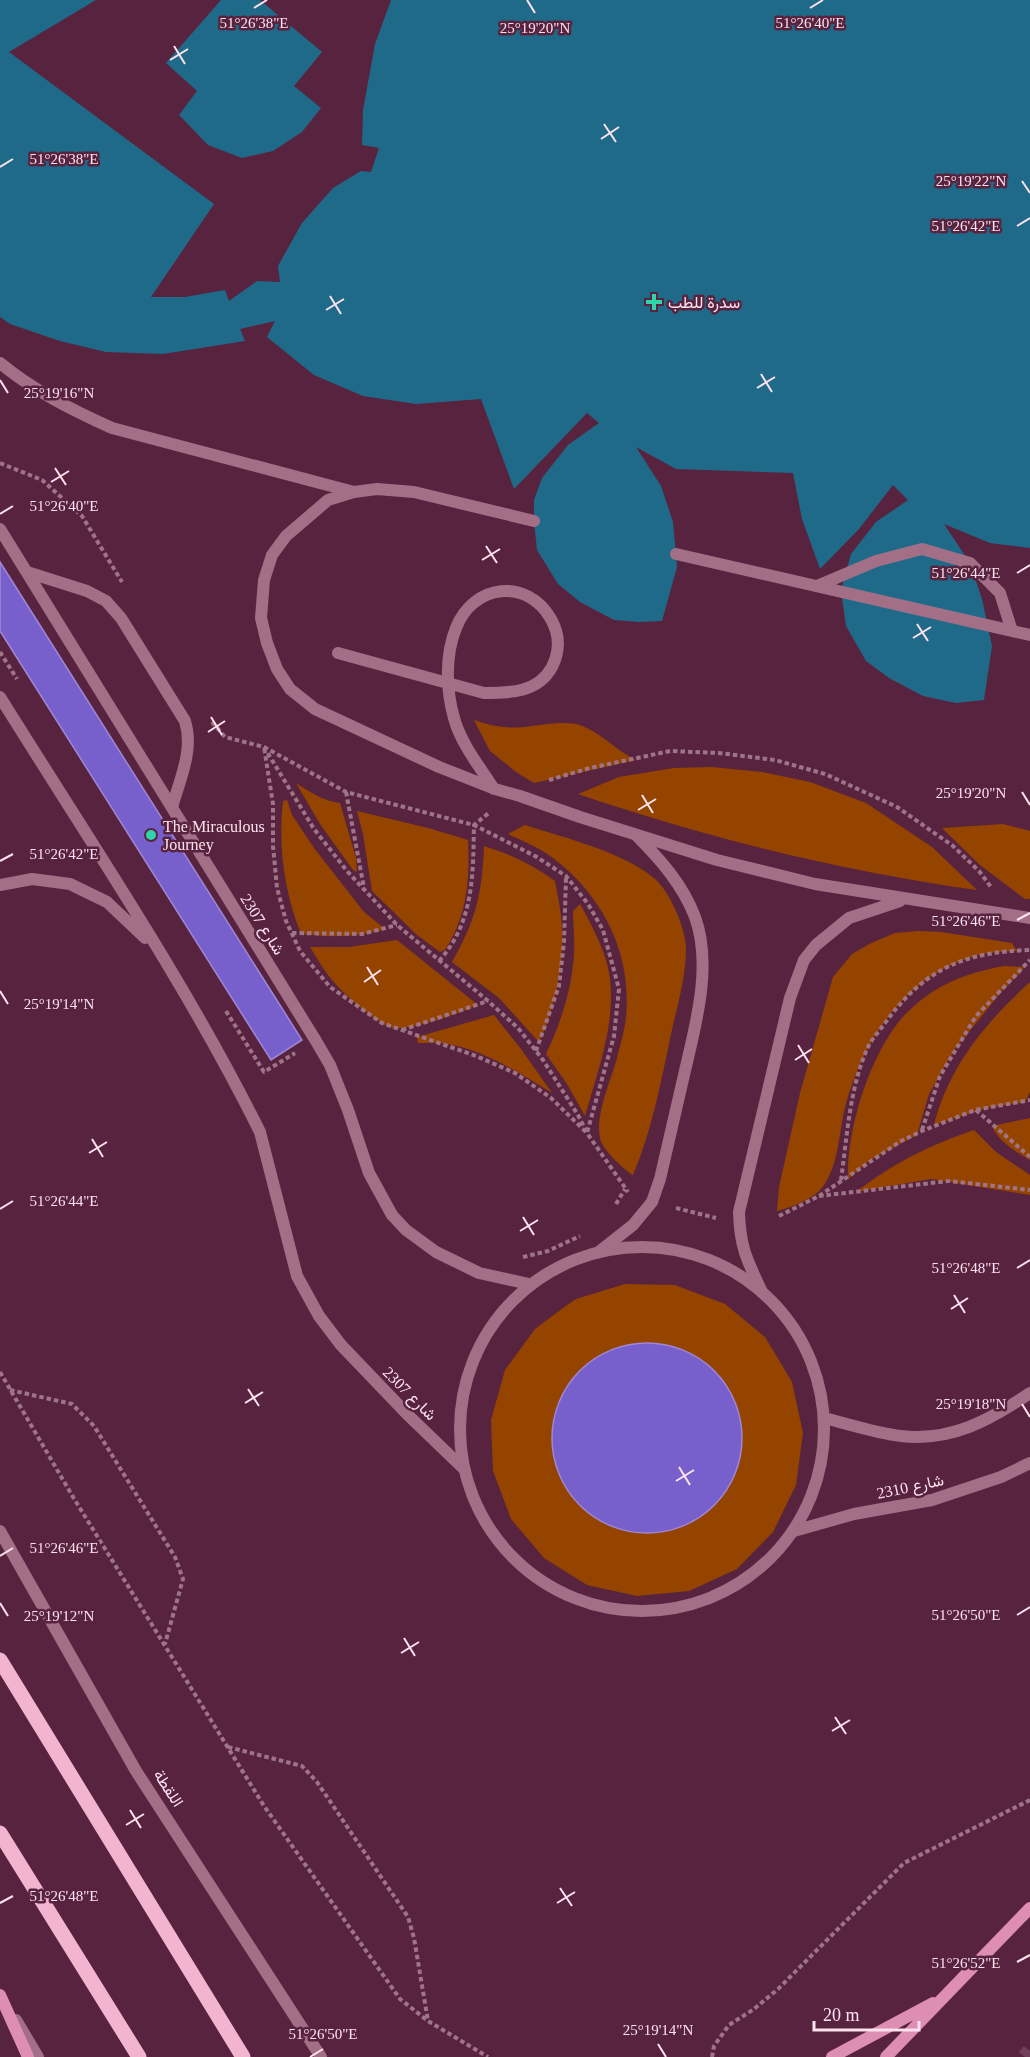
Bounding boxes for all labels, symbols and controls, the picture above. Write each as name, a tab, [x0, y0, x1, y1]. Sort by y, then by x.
text: 51°26'38"E	[220, 15, 289, 31]
text: 51°26'40"E	[776, 15, 845, 31]
text: 25°19'20"N	[500, 20, 570, 36]
text: 51°26'38"E	[30, 151, 99, 167]
text: 25°19'22"N	[936, 173, 1006, 189]
text: 51°26'42"E	[932, 218, 1001, 234]
marker: سدرة للطب	[645, 293, 663, 311]
place label: سدرة للطب	[668, 294, 740, 313]
text: 25°19'16"N	[24, 385, 94, 401]
text: 51°26'40"E	[30, 498, 99, 514]
text: 51°26'44"E	[932, 565, 1001, 581]
text: 25°19'20"N	[936, 785, 1006, 801]
place label: The Miraculous Journey	[163, 818, 265, 854]
marker: The Miraculous Journey	[144, 828, 158, 842]
text: 51°26'42"E	[30, 846, 99, 862]
street label: شارع 2307	[235, 891, 288, 959]
text: 51°26'46"E	[932, 913, 1001, 929]
text: 25°19'14"N	[24, 996, 94, 1012]
text: 51°26'44"E	[30, 1193, 99, 1209]
text: 51°26'48"E	[932, 1260, 1001, 1276]
street label: شارع 2307	[377, 1363, 440, 1426]
text: 25°19'18"N	[936, 1396, 1006, 1412]
street label: شارع 2310	[875, 1471, 946, 1505]
text: 51°26'46"E	[30, 1540, 99, 1556]
text: 51°26'50"E	[932, 1607, 1001, 1623]
text: 25°19'12"N	[24, 1608, 94, 1624]
street label: اللقطة	[150, 1767, 187, 1810]
text: 51°26'48"E	[30, 1888, 99, 1904]
text: 51°26'52"E	[932, 1955, 1001, 1971]
scale bar	[814, 1994, 919, 2032]
text: 20 m	[823, 2005, 860, 2025]
text: 25°19'14"N	[623, 2022, 693, 2038]
text: 51°26'50"E	[289, 2026, 358, 2042]

